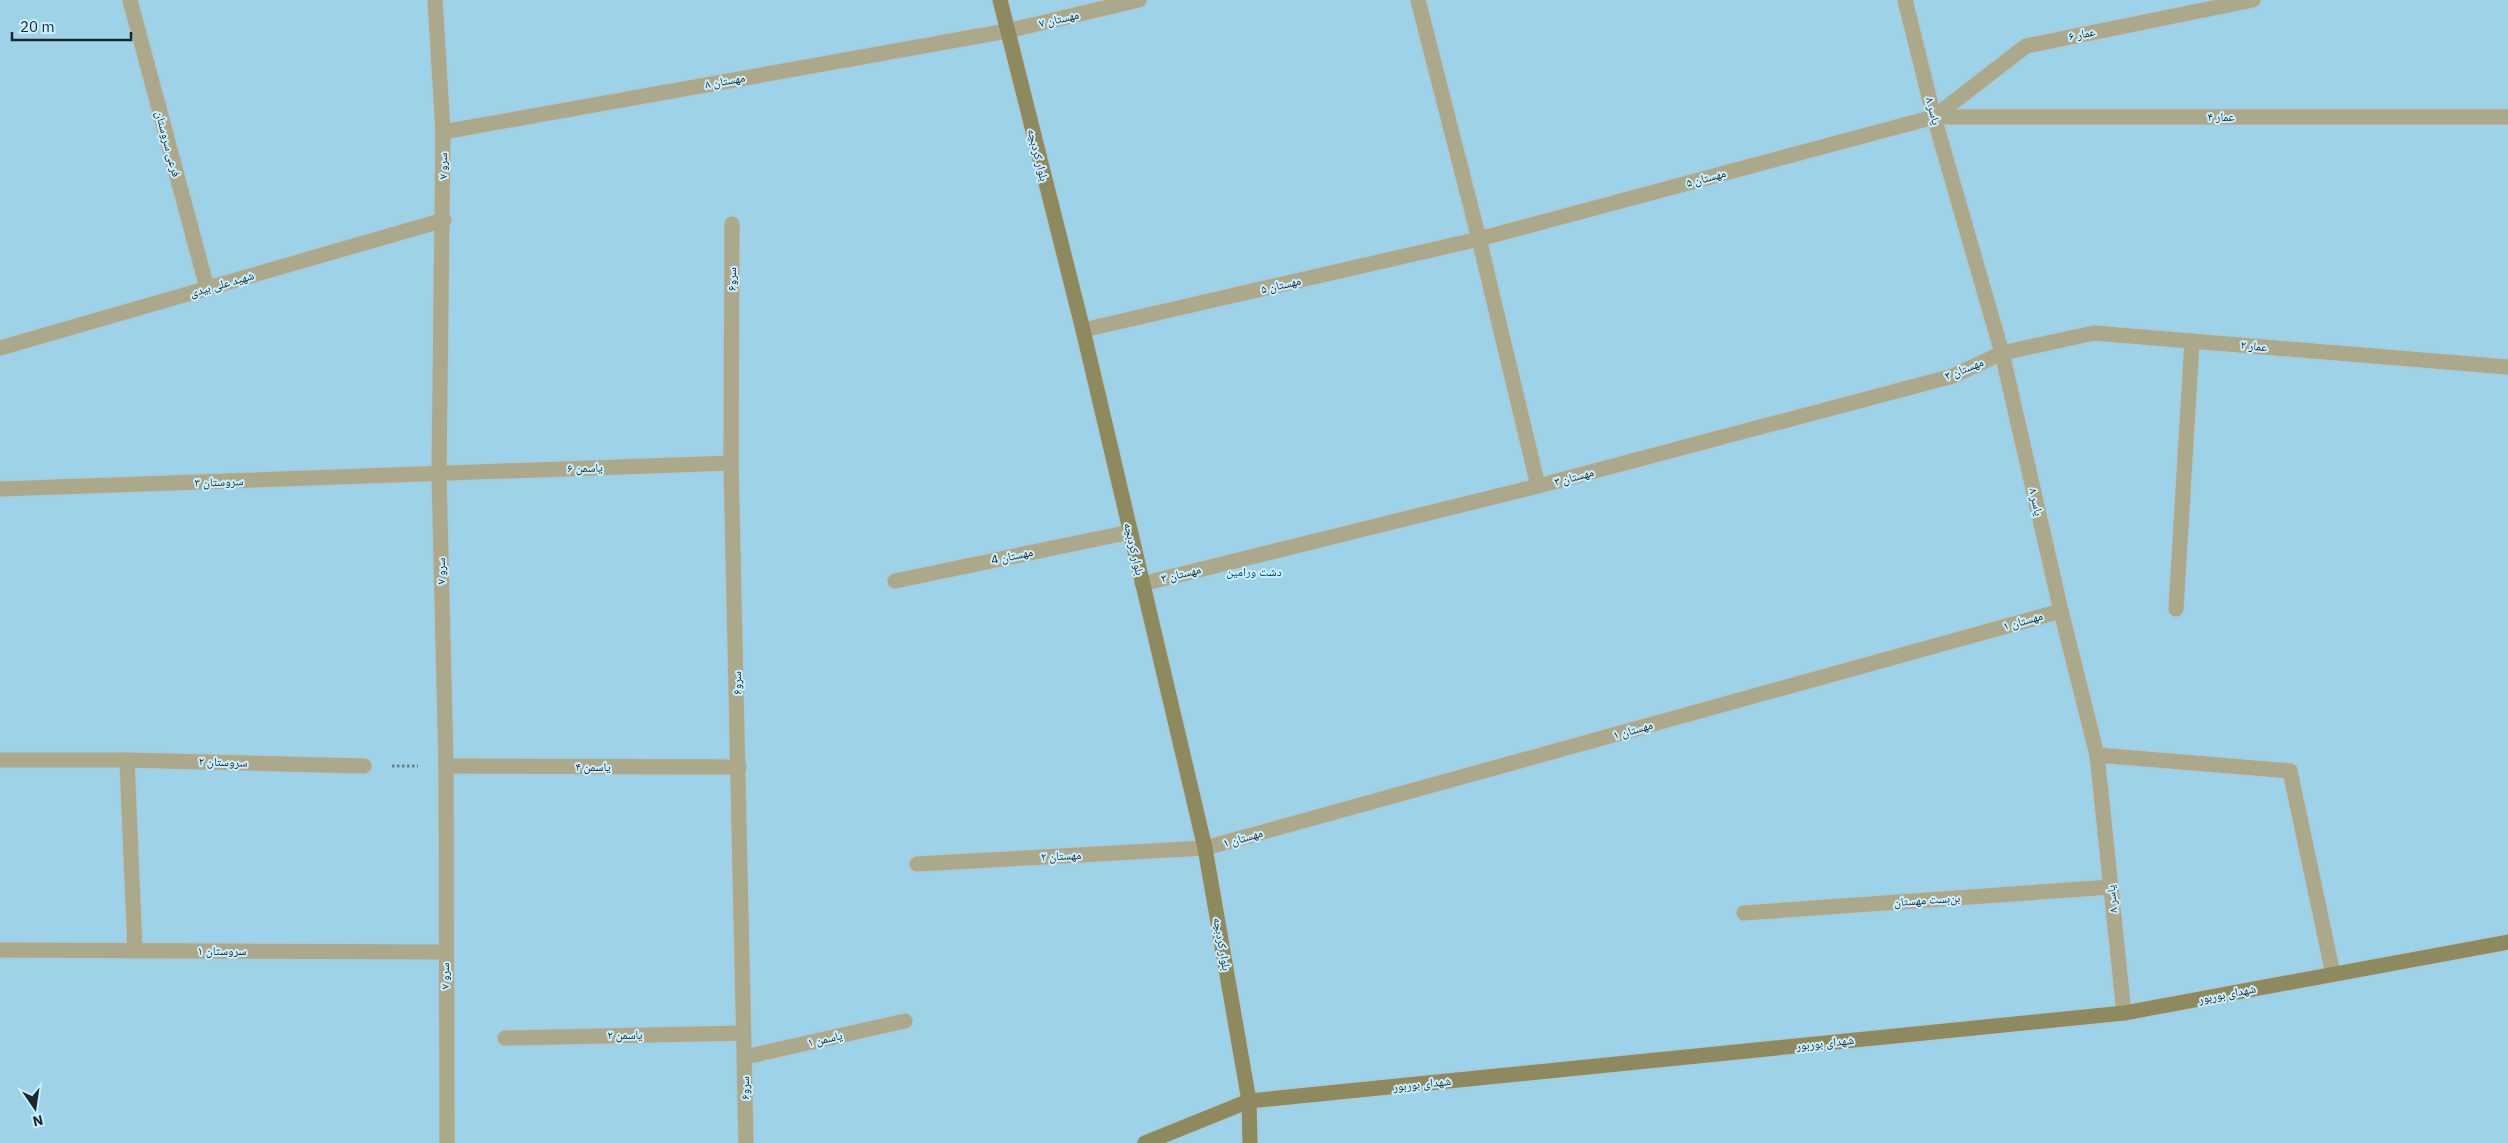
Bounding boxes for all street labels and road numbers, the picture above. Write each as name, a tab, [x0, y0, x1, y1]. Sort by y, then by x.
street label: مهستان ۷	[1037, 7, 1080, 30]
street label: عمار ۶	[2067, 24, 2097, 43]
street label: مهستان ۸	[704, 70, 746, 91]
street label: یاسر ۸	[1922, 95, 1944, 127]
street label: فرعی سروستان	[152, 109, 184, 178]
street label: عمار ۴	[2208, 109, 2234, 124]
street label: بلوار کردبچه	[1024, 127, 1052, 183]
street label: سرو ۷	[435, 153, 450, 179]
street label: مهستان ۵	[1684, 165, 1727, 190]
street label: شهید علی بیدی	[188, 267, 256, 300]
street label: سرو۶	[724, 267, 739, 291]
street label: مهستان ۵	[1259, 273, 1302, 296]
street label: عمار ۲	[2240, 337, 2268, 354]
street label: مهستان ۳	[1942, 354, 1985, 383]
street label: یاسمن ۶	[567, 459, 603, 476]
street label: مهستان ۳	[1552, 464, 1595, 489]
street label: سروستان ۳	[194, 473, 244, 490]
street label: یاسر ۸	[2026, 486, 2047, 518]
street label: بلوار کردبچه	[1121, 521, 1148, 577]
street label: مهستان 4	[990, 544, 1034, 567]
street label: سرو ۷	[433, 557, 448, 584]
street label: مهستان ۳	[1159, 561, 1202, 586]
street label: مهستان ۱	[2001, 608, 2044, 633]
street label: سرو۶	[729, 671, 744, 695]
street label: مهستان ۱	[1611, 717, 1654, 742]
street label: سروستان ۲	[198, 753, 248, 770]
street label: یاسمن ۴	[575, 759, 611, 774]
street label: مهستان ۱	[1221, 825, 1264, 850]
street label: مهستان ۲	[1040, 847, 1082, 864]
street label: یاسر ۸	[2103, 884, 2121, 914]
street label: بن‌بست مهستان	[1893, 890, 1961, 910]
street label: بلوار کردبچه	[1210, 916, 1235, 972]
street label: سروستان ۱	[198, 943, 247, 958]
street label: سرو ۷	[437, 963, 452, 989]
street label: شهدای بوربور	[2196, 981, 2257, 1007]
street label: یاسمن ۲	[607, 1027, 643, 1043]
street label: یاسمن ۱	[806, 1027, 844, 1050]
street label: شهدای بوربور	[1794, 1032, 1855, 1053]
street label: شهدای بوربور	[1391, 1073, 1452, 1094]
street label: سرو۶	[737, 1076, 752, 1100]

